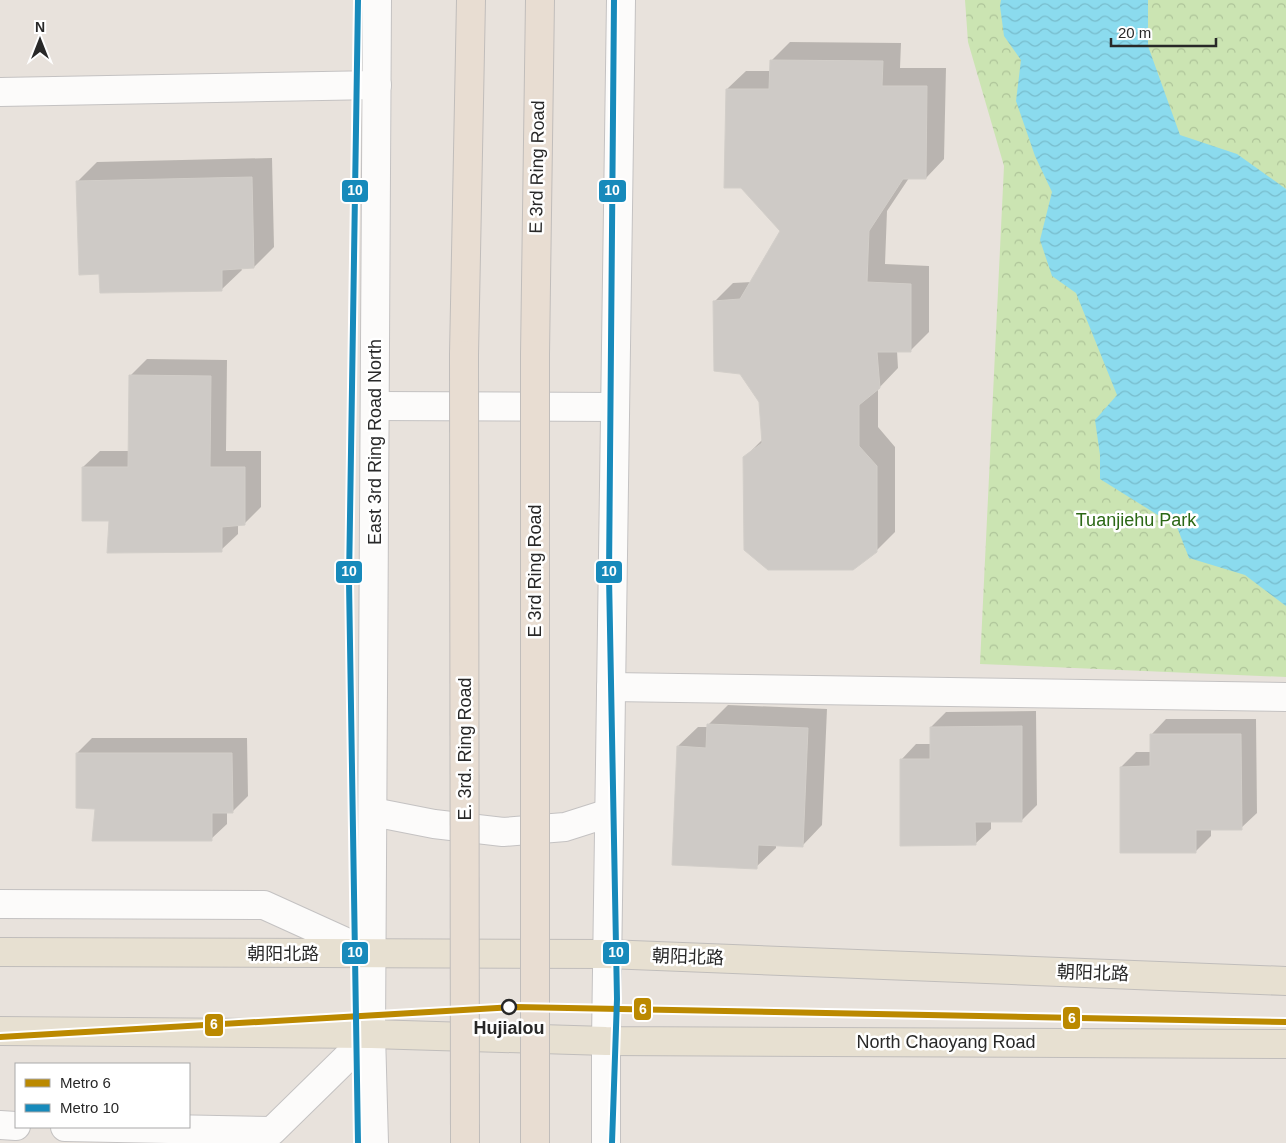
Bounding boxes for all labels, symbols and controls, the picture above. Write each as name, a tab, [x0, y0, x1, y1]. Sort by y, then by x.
north arrow	[15, 15, 65, 65]
scale bar	[1111, 15, 1216, 47]
text: N	[35, 19, 45, 35]
text: 20 m	[1118, 24, 1151, 41]
street label: E 3rd Ring Road	[526, 100, 548, 234]
line badge: 10	[341, 179, 369, 203]
line badge: 10	[598, 179, 627, 203]
text: 10	[347, 182, 363, 198]
text: 10	[604, 182, 620, 198]
street label: East 3rd Ring Road North	[365, 339, 385, 545]
street label: E 3rd Ring Road	[525, 504, 545, 638]
park label: Tuanjiehu Park	[1076, 510, 1197, 530]
line badge: 10	[335, 560, 363, 584]
line badge: 10	[595, 560, 623, 584]
text: 10	[341, 563, 357, 579]
text: 10	[601, 563, 617, 579]
street label: E. 3rd. Ring Road	[455, 677, 475, 821]
line badge: 10	[341, 941, 369, 965]
line badge: 10	[602, 941, 630, 965]
street label: 朝阳北路	[247, 944, 319, 964]
text: 10	[347, 944, 363, 960]
text: 10	[608, 944, 624, 960]
street label: 朝阳北路	[652, 946, 724, 968]
street label: 朝阳北路	[1057, 962, 1129, 984]
line badge: 6	[633, 997, 652, 1021]
marker: Hujialou	[501, 999, 517, 1015]
text: 6	[639, 1001, 647, 1017]
line badge: 6	[1062, 1006, 1081, 1030]
text: 6	[1068, 1010, 1076, 1026]
line badge: 6	[204, 1013, 224, 1037]
text: 6	[210, 1016, 218, 1032]
place label: Hujialou	[474, 1018, 545, 1038]
street label: North Chaoyang Road	[856, 1032, 1036, 1052]
legend	[15, 1063, 190, 1128]
text: Metro 6	[60, 1074, 111, 1091]
text: Metro 10	[60, 1099, 119, 1116]

